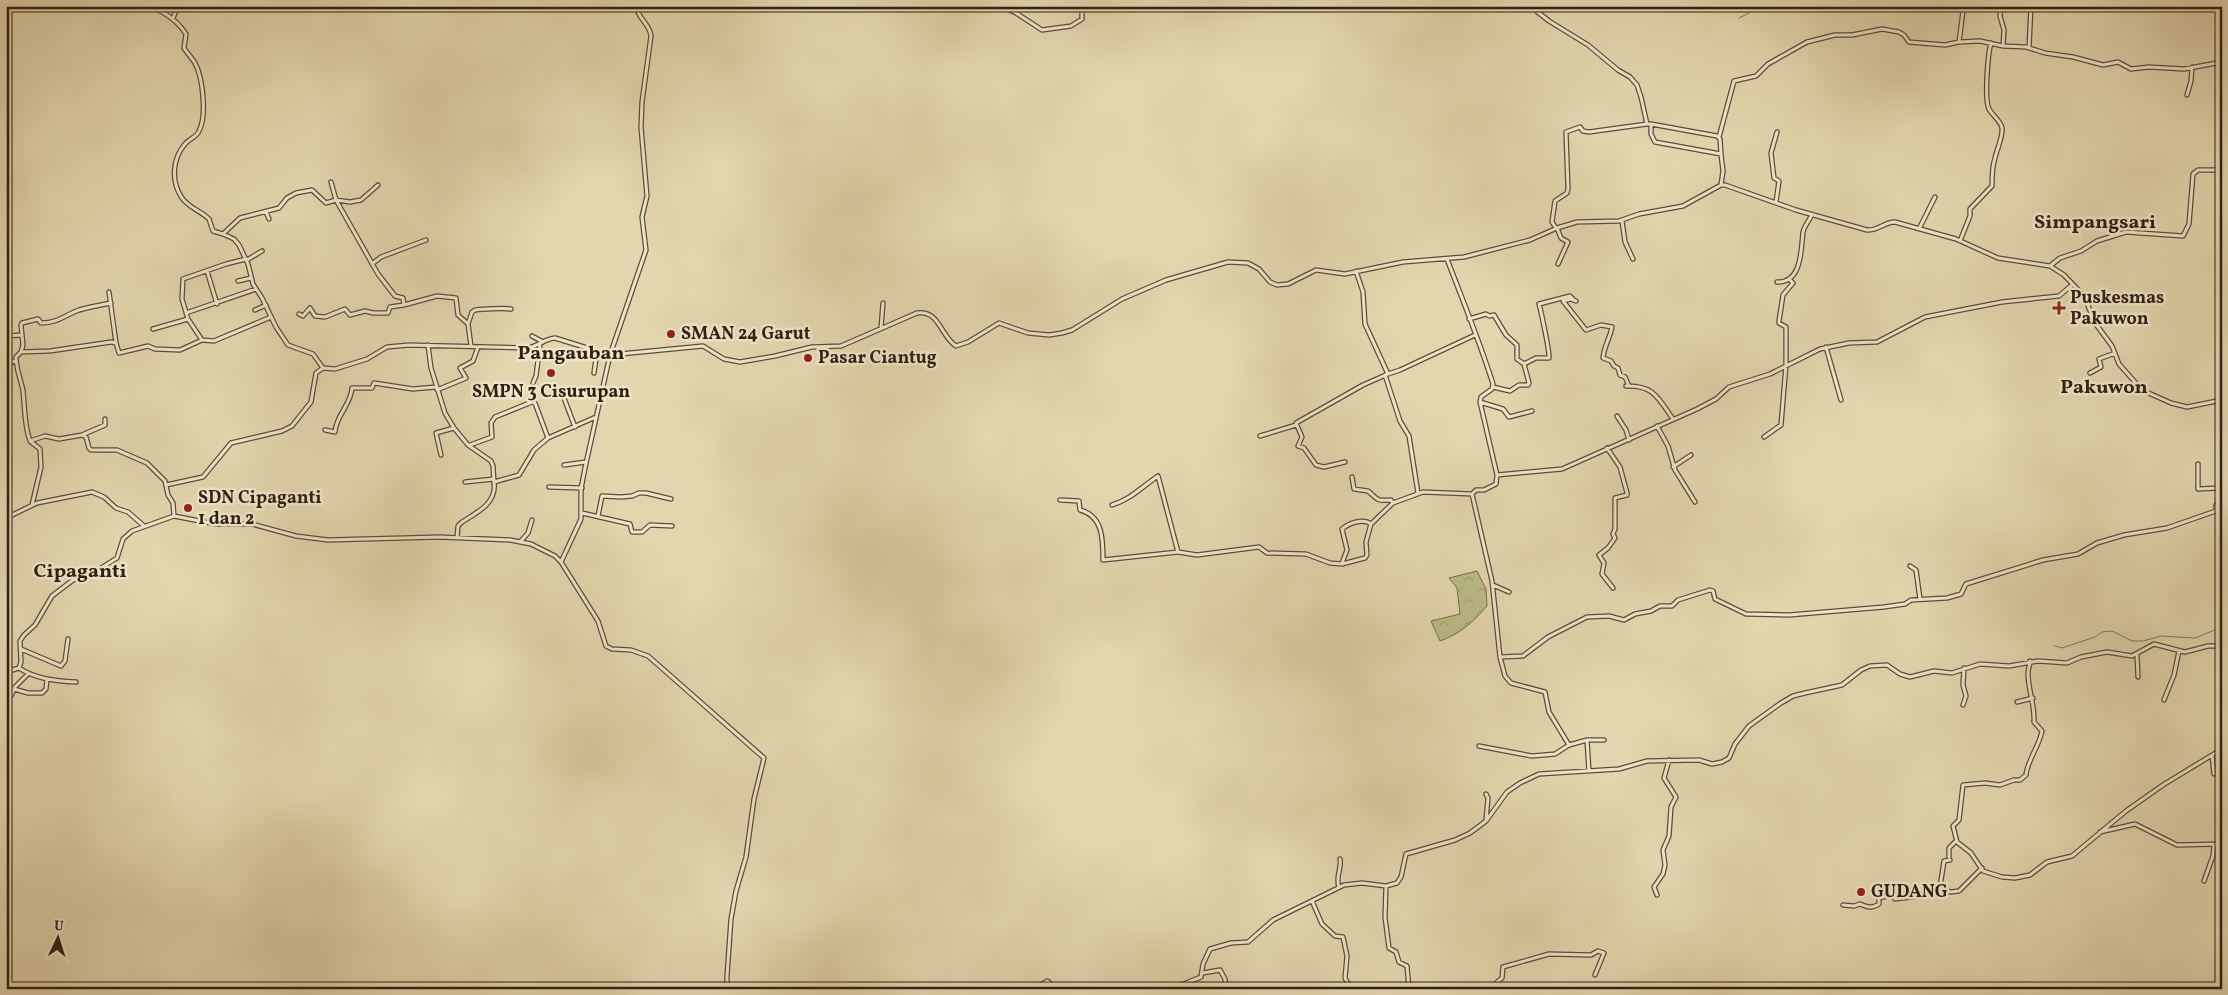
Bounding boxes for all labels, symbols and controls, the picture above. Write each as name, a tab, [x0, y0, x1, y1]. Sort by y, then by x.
district label: Simpangsari	[2034, 209, 2156, 237]
place label: Puskesmas Pakuwon	[2070, 286, 2164, 332]
marker: Puskesmas Pakuwon	[2052, 301, 2066, 315]
place label: SMAN 24 Garut	[681, 322, 811, 347]
marker: SMAN 24 Garut	[665, 328, 677, 340]
district label: Pangauban	[518, 340, 624, 368]
place label: Pasar Ciantug	[818, 346, 937, 371]
marker: Pasar Ciantug	[802, 352, 814, 364]
marker: SMPN 3 Cisurupan	[545, 367, 557, 379]
district label: Pakuwon	[2060, 374, 2148, 402]
place label: SMPN 3 Cisurupan	[472, 380, 630, 405]
place label: SDN Cipaganti 1 dan 2	[198, 486, 322, 532]
marker: SDN Cipaganti 1 dan 2	[182, 502, 194, 514]
district label: Cipaganti	[34, 558, 126, 586]
place label: GUDANG	[1871, 880, 1948, 905]
marker: GUDANG	[1855, 886, 1867, 898]
north arrow	[32, 912, 82, 962]
text: U	[53, 917, 65, 936]

